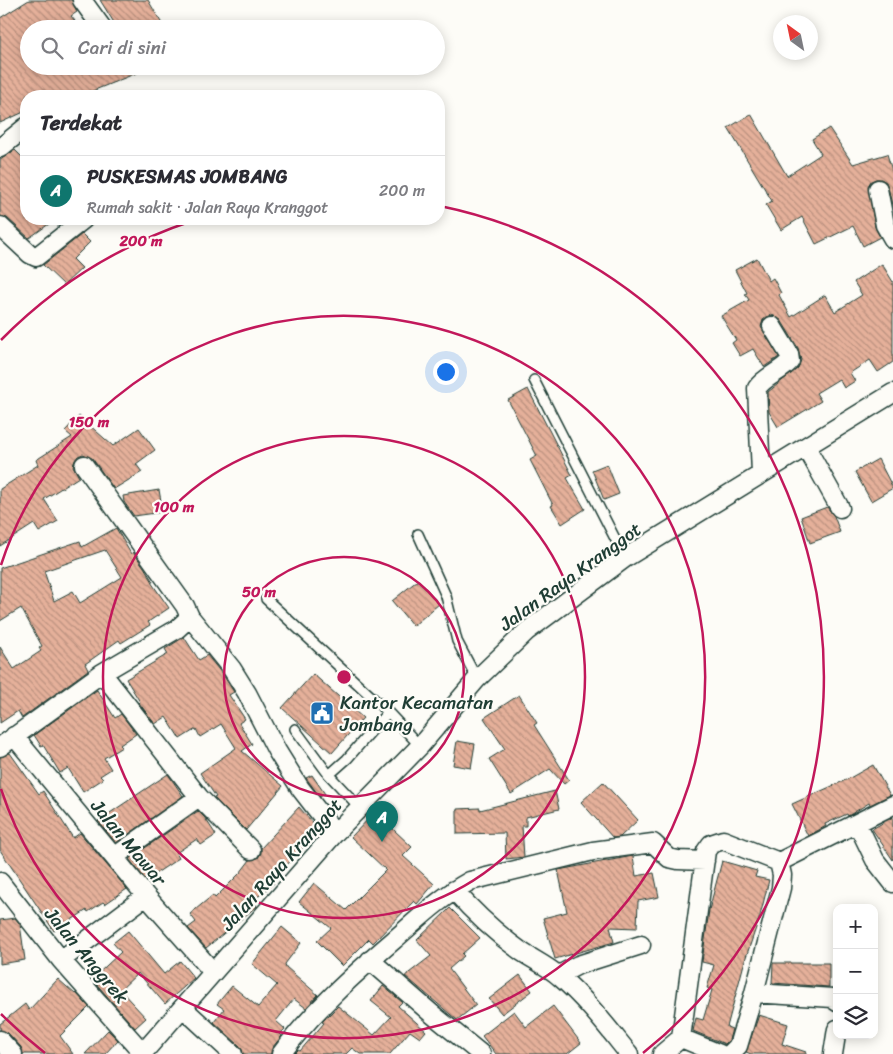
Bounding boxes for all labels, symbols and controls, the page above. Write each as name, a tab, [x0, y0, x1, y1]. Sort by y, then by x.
north arrow	[773, 15, 818, 60]
search box	[20, 20, 445, 75]
text: Cari di sini	[78, 31, 166, 64]
icon: search	[38, 34, 66, 62]
text: Terdekat	[40, 104, 122, 142]
text: PUSKESMAS JOMBANG	[87, 160, 288, 193]
text: A	[51, 176, 61, 205]
text: 200 m	[379, 176, 425, 205]
text: Rumah sakit · Jalan Raya Kranggot	[87, 193, 328, 222]
text: 200 m	[118, 228, 163, 254]
your location	[433, 359, 459, 385]
text: 150 m	[69, 409, 110, 435]
text: 100 m	[154, 494, 195, 520]
street label: Jalan Raya Kranggot	[491, 513, 649, 640]
text: 50 m	[242, 579, 277, 605]
centre of rings	[335, 668, 353, 686]
place label: Kantor Kecamatan Jombang	[339, 686, 493, 741]
public building icon: Kantor Kecamatan Jombang	[309, 700, 335, 726]
street label: Jalan Raya Kranggot	[212, 790, 350, 939]
street label: Jalan Mawar	[82, 791, 176, 894]
pin: A	[366, 801, 398, 842]
street label: Jalan Anggrek	[35, 899, 138, 1012]
map controls	[833, 904, 878, 1039]
button: +	[833, 904, 878, 949]
button: −	[833, 949, 878, 994]
button: layers	[833, 994, 878, 1039]

